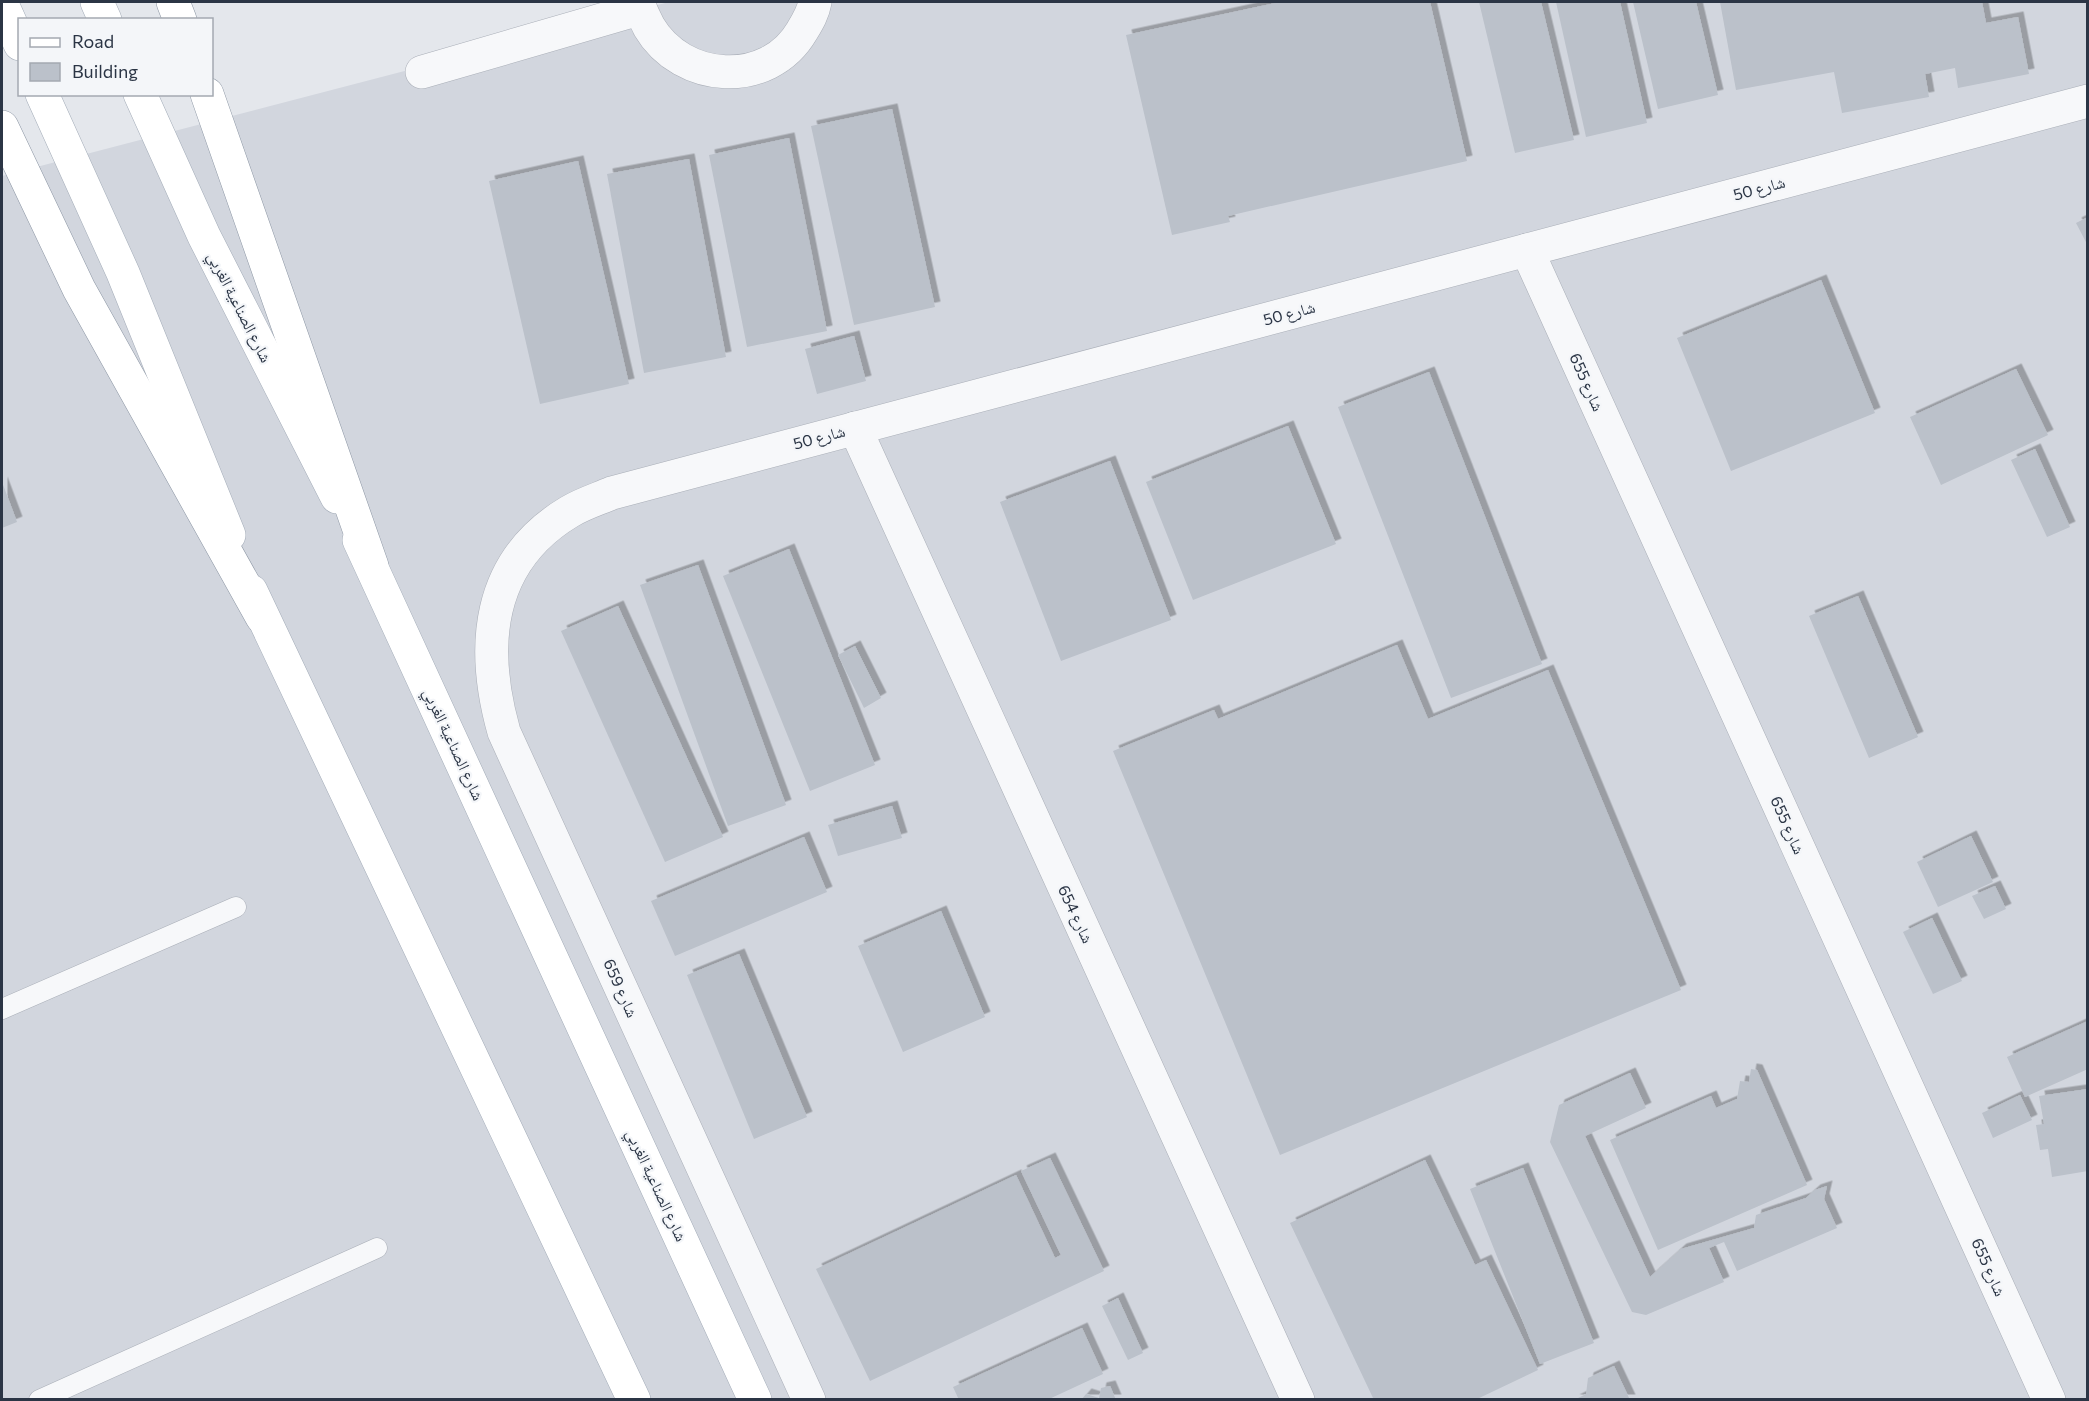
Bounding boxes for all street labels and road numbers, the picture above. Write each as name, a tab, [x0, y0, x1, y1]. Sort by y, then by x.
street label: شارع 50	[1731, 171, 1788, 206]
street label: شارع الصناعية الغربي	[201, 248, 277, 367]
street label: شارع 50	[1261, 296, 1318, 331]
street label: شارع 655	[1564, 350, 1609, 415]
street label: شارع 50	[791, 420, 848, 455]
street label: شارع الصناعية الغربي	[416, 685, 489, 805]
street label: شارع 655	[1765, 793, 1810, 858]
street label: شارع 654	[1053, 882, 1098, 947]
street label: شارع 659	[598, 956, 643, 1021]
street label: شارع الصناعية الغربي	[619, 1126, 692, 1246]
street label: شارع 655	[1966, 1235, 2011, 1300]

